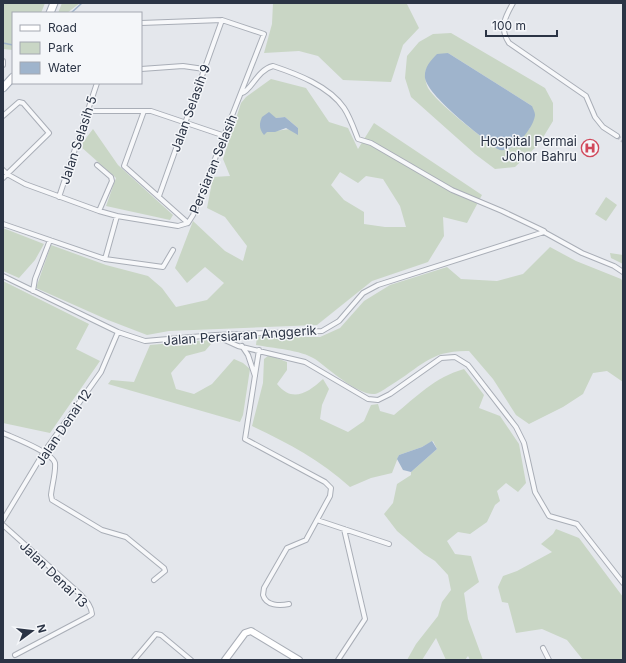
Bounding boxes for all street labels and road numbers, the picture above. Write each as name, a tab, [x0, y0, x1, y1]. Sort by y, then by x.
street label: Jalan Selasih 9	[167, 62, 213, 154]
street label: Jalan Selasih 5	[56, 94, 100, 186]
street label: Persiaran Selasih	[186, 112, 240, 216]
street label: Jalan Persiaran Anggerik	[163, 322, 317, 348]
street label: Jalan Denai 12	[32, 386, 94, 468]
street label: Jalan Denai 13	[17, 537, 91, 611]

